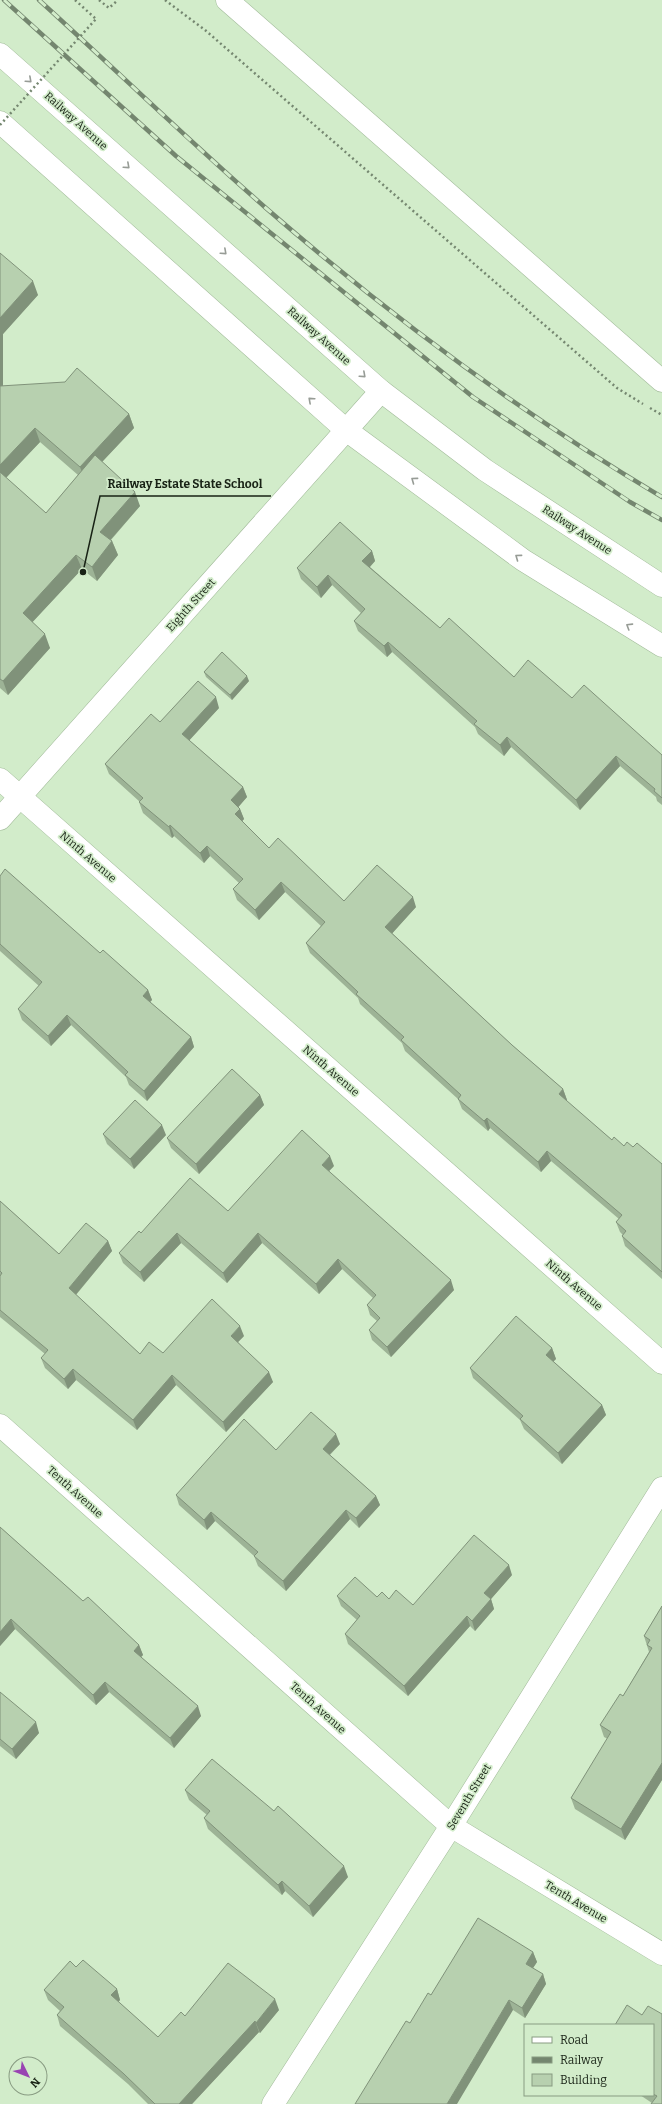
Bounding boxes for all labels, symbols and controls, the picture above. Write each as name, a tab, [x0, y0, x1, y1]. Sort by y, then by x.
one-way arrow	[24, 75, 32, 82]
street label: Railway Avenue	[42, 89, 110, 153]
one-way arrow	[122, 161, 129, 168]
one-way arrow	[219, 247, 227, 255]
street label: Railway Avenue	[285, 304, 353, 368]
one-way arrow	[358, 371, 366, 378]
one-way arrow	[309, 397, 316, 404]
callout: Railway Estate State School	[100, 472, 271, 496]
text: Railway Estate State School	[108, 477, 263, 491]
one-way arrow	[411, 478, 418, 485]
street label: Railway Avenue	[540, 503, 614, 557]
one-way arrow	[516, 555, 523, 562]
street label: Eighth Street	[164, 576, 218, 634]
one-way arrow	[626, 623, 633, 630]
street label: Ninth Avenue	[57, 829, 119, 885]
street label: Ninth Avenue	[300, 1043, 362, 1099]
street label: Ninth Avenue	[543, 1257, 605, 1313]
street label: Tenth Avenue	[44, 1464, 106, 1520]
street label: Tenth Avenue	[287, 1680, 349, 1736]
street label: Seventh Street	[444, 1762, 494, 1832]
street label: Tenth Avenue	[542, 1878, 610, 1926]
legend	[524, 2024, 654, 2096]
text: Road	[560, 2033, 588, 2047]
text: Railway	[560, 2053, 604, 2067]
north arrow	[8, 2056, 48, 2096]
text: Building	[560, 2073, 607, 2087]
text: N	[27, 2075, 43, 2090]

